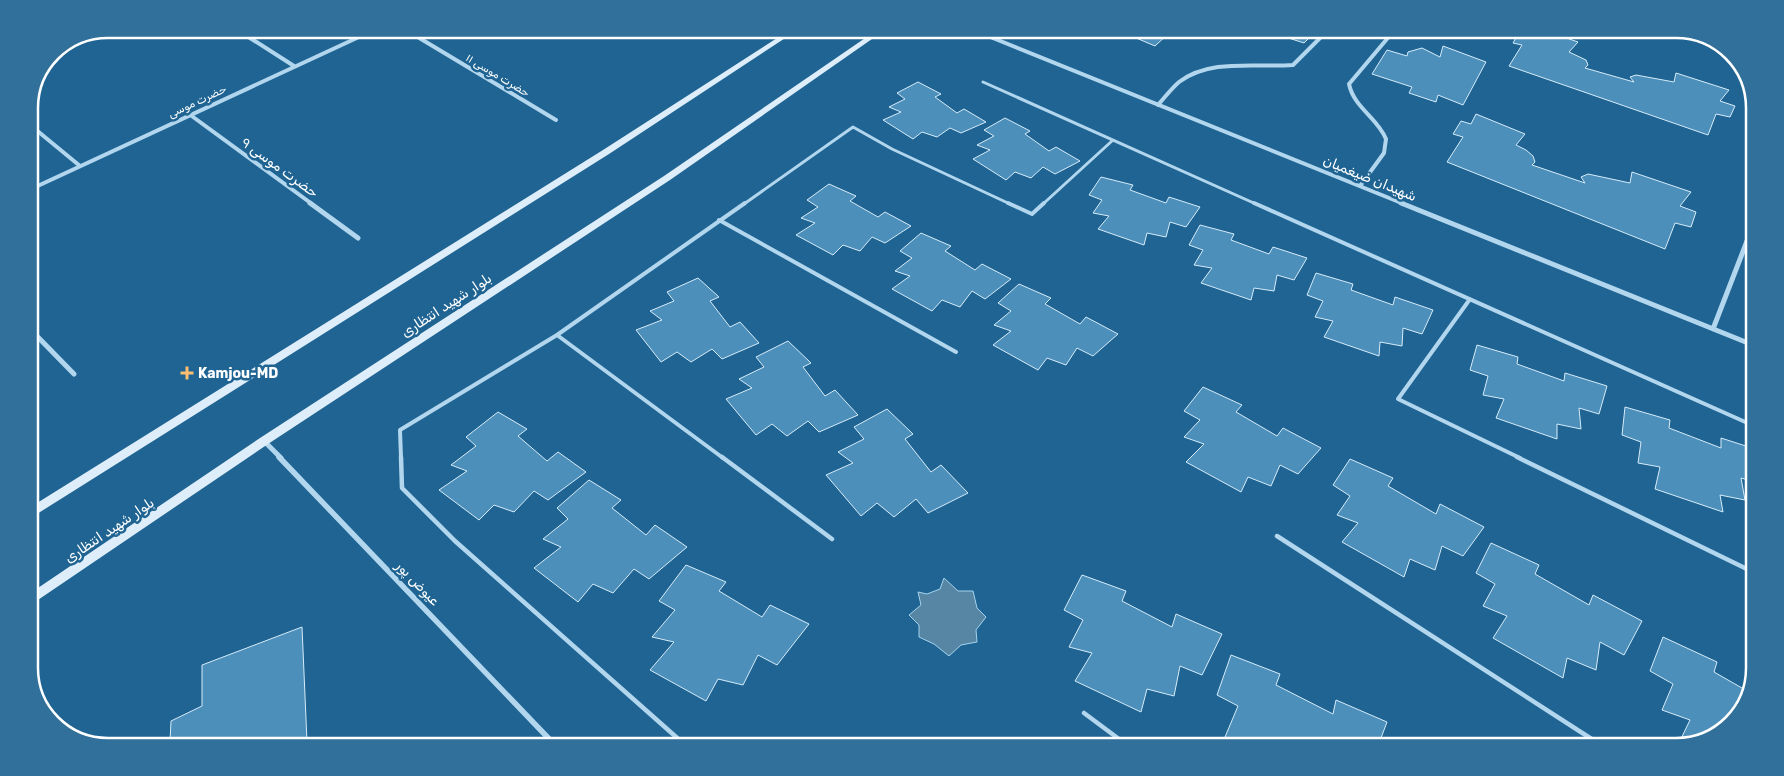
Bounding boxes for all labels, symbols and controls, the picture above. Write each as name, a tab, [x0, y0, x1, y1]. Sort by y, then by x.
street label: حضرت موسی ۱۱	[463, 51, 532, 101]
street label: حضرت موسی	[166, 82, 229, 122]
street label: حضرت موسی ۹	[238, 134, 322, 201]
street label: شهیدان ضیغمیان	[1321, 152, 1419, 205]
street label: بلوار شهید انتظاری	[398, 270, 495, 341]
place label: Kamjou-MD	[198, 365, 278, 382]
marker: Kamjou-MD	[180, 366, 194, 380]
street label: بلوار شهید انتظاری	[61, 494, 157, 567]
street label: عیوض پور	[391, 557, 443, 610]

